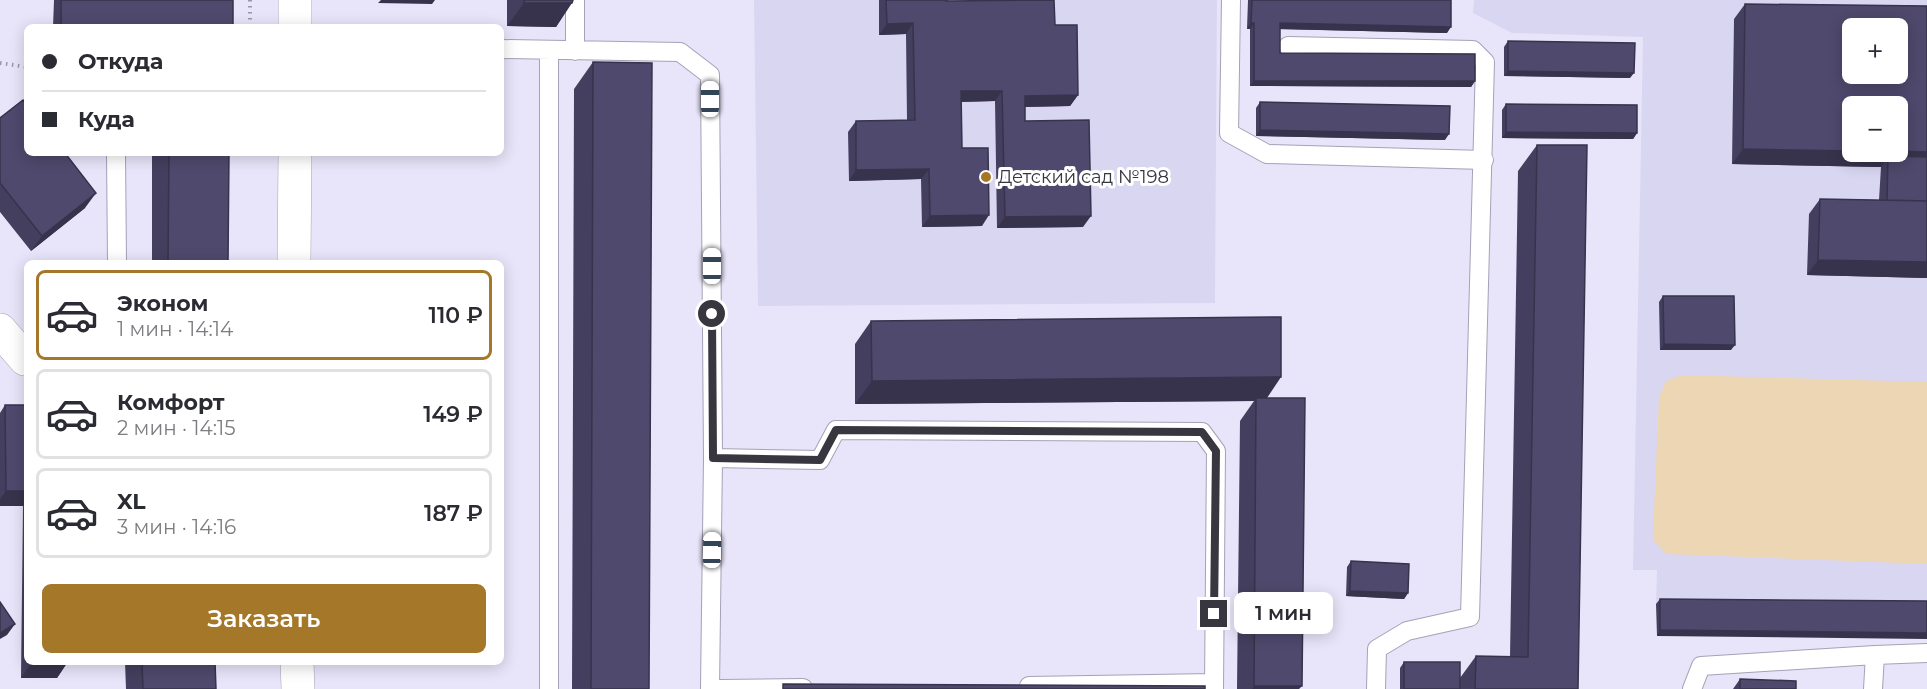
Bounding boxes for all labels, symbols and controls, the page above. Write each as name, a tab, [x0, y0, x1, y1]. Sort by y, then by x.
map controls	[1842, 18, 1908, 162]
button: +	[1842, 18, 1908, 84]
text: Откуда	[78, 48, 163, 75]
car	[701, 81, 719, 117]
button: −	[1842, 96, 1908, 162]
text: Куда	[78, 106, 135, 133]
place label: Детский сад №198	[998, 166, 1169, 188]
marker: Детский сад №198	[979, 170, 993, 184]
car	[703, 248, 721, 284]
icon: car	[45, 288, 99, 342]
text: Эконом	[117, 290, 208, 317]
route start	[698, 300, 725, 327]
text: 110 ₽	[429, 302, 483, 329]
text: 1 мин · 14:14	[117, 317, 233, 341]
icon: car	[45, 387, 99, 441]
text: Комфорт	[117, 389, 225, 416]
text: 149 ₽	[423, 401, 483, 428]
text: 2 мин · 14:15	[117, 416, 236, 440]
icon: car	[45, 486, 99, 540]
text: XL	[117, 488, 146, 515]
text: 187 ₽	[424, 500, 483, 527]
text: 3 мин · 14:16	[117, 515, 236, 539]
car	[703, 532, 721, 568]
button: Заказать	[42, 584, 486, 653]
callout: 1 мин	[1235, 593, 1334, 635]
route end	[1200, 600, 1227, 627]
text: 1 мин	[1255, 601, 1312, 625]

